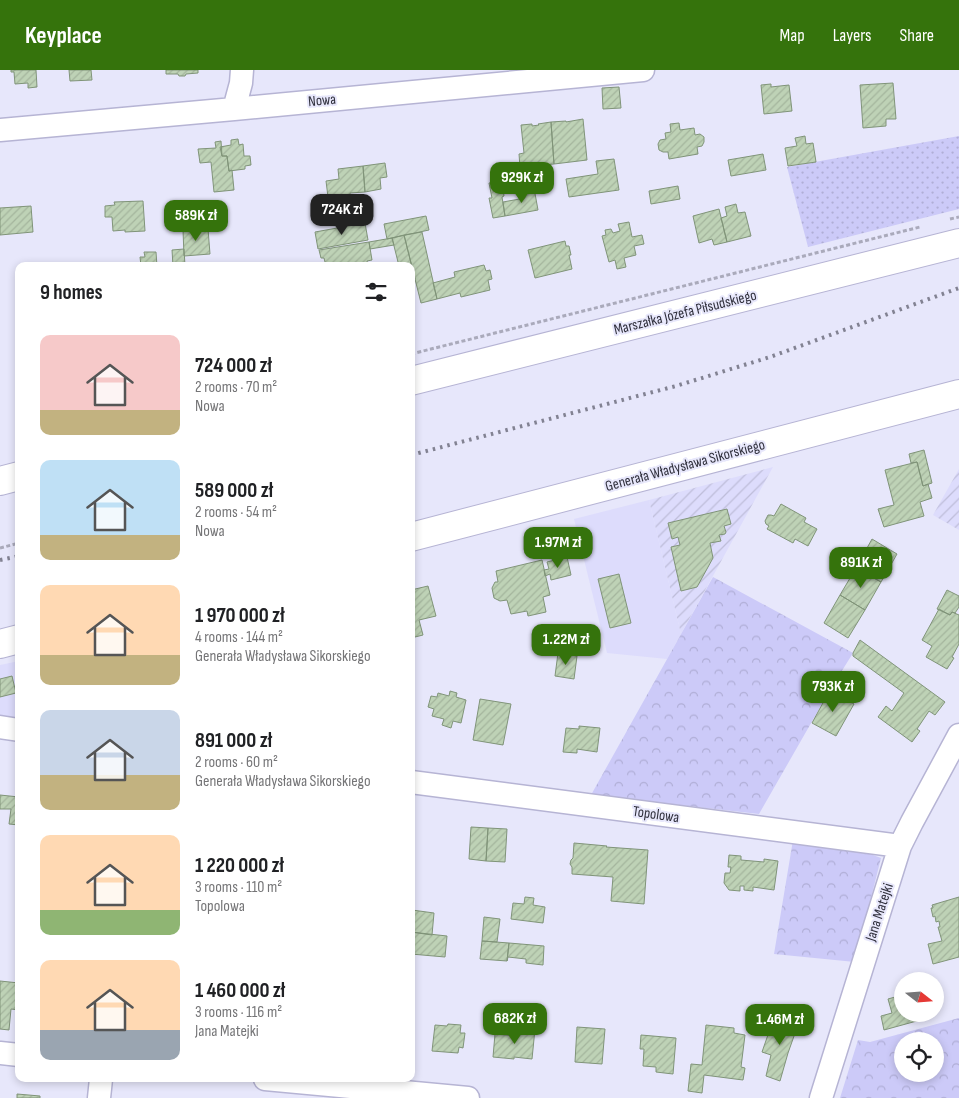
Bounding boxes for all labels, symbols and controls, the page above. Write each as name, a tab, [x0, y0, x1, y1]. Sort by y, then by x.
text: Keyplace	[25, 21, 102, 50]
text: Map	[780, 25, 805, 46]
text: Layers	[833, 25, 872, 46]
text: Share	[900, 25, 934, 46]
street label: Nowa	[307, 90, 337, 111]
pin: 929K zł	[476, 162, 568, 204]
text: 929K zł	[501, 168, 543, 187]
pin: 724K zł	[296, 194, 388, 236]
pin: 589K zł	[150, 200, 242, 242]
text: 724K zł	[321, 200, 363, 219]
text: 589K zł	[175, 206, 217, 225]
icon: filters	[362, 278, 390, 306]
text: 9 homes	[40, 280, 103, 305]
street label: Marszałka Józefa Piłsudskiego	[612, 286, 758, 339]
text: 724 000 zł	[195, 353, 272, 378]
icon: home	[80, 355, 140, 415]
text: 2 rooms · 70 m²	[195, 378, 277, 397]
text: Nowa	[195, 397, 225, 416]
street label: Generała Władysława Sikorskiego	[603, 435, 767, 496]
text: 589 000 zł	[195, 478, 273, 503]
icon: home	[80, 480, 140, 540]
text: 2 rooms · 54 m²	[195, 503, 277, 522]
text: Nowa	[195, 522, 225, 541]
pin: 1.97M zł	[506, 526, 610, 569]
text: 1.97M zł	[535, 533, 581, 552]
pin: 891K zł	[815, 546, 907, 589]
text: 891K zł	[840, 553, 882, 572]
text: 1 970 000 zł	[195, 603, 285, 628]
icon: home	[80, 605, 140, 665]
pin: 1.22M zł	[514, 624, 618, 666]
text: 4 rooms · 144 m²	[195, 628, 283, 647]
text: 1.22M zł	[543, 630, 589, 649]
text: Generała Władysława Sikorskiego	[195, 647, 371, 666]
pin: 793K zł	[787, 670, 879, 713]
text: 793K zł	[812, 677, 854, 696]
text: 891 000 zł	[195, 728, 272, 753]
icon: home	[80, 730, 140, 790]
text: 2 rooms · 60 m²	[195, 753, 278, 772]
text: Generała Władysława Sikorskiego	[195, 772, 371, 791]
street label: Topolowa	[631, 802, 681, 827]
text: 1 220 000 zł	[195, 853, 284, 878]
icon: home	[80, 855, 140, 915]
text: 3 rooms · 110 m²	[195, 878, 282, 897]
street label: Jana Matejki	[861, 881, 898, 944]
text: Topolowa	[195, 897, 245, 916]
north arrow	[894, 972, 944, 1022]
map controls	[894, 972, 944, 1082]
text: 1 460 000 zł	[195, 978, 285, 1003]
icon: home	[80, 980, 140, 1040]
pin: 682K zł	[469, 1002, 561, 1045]
text: 3 rooms · 116 m²	[195, 1003, 282, 1022]
pin: 1.46M zł	[728, 1004, 832, 1046]
text: 682K zł	[494, 1009, 536, 1028]
text: 1.46M zł	[756, 1010, 804, 1029]
text: Jana Matejki	[195, 1022, 259, 1041]
button: locate	[894, 1032, 944, 1082]

